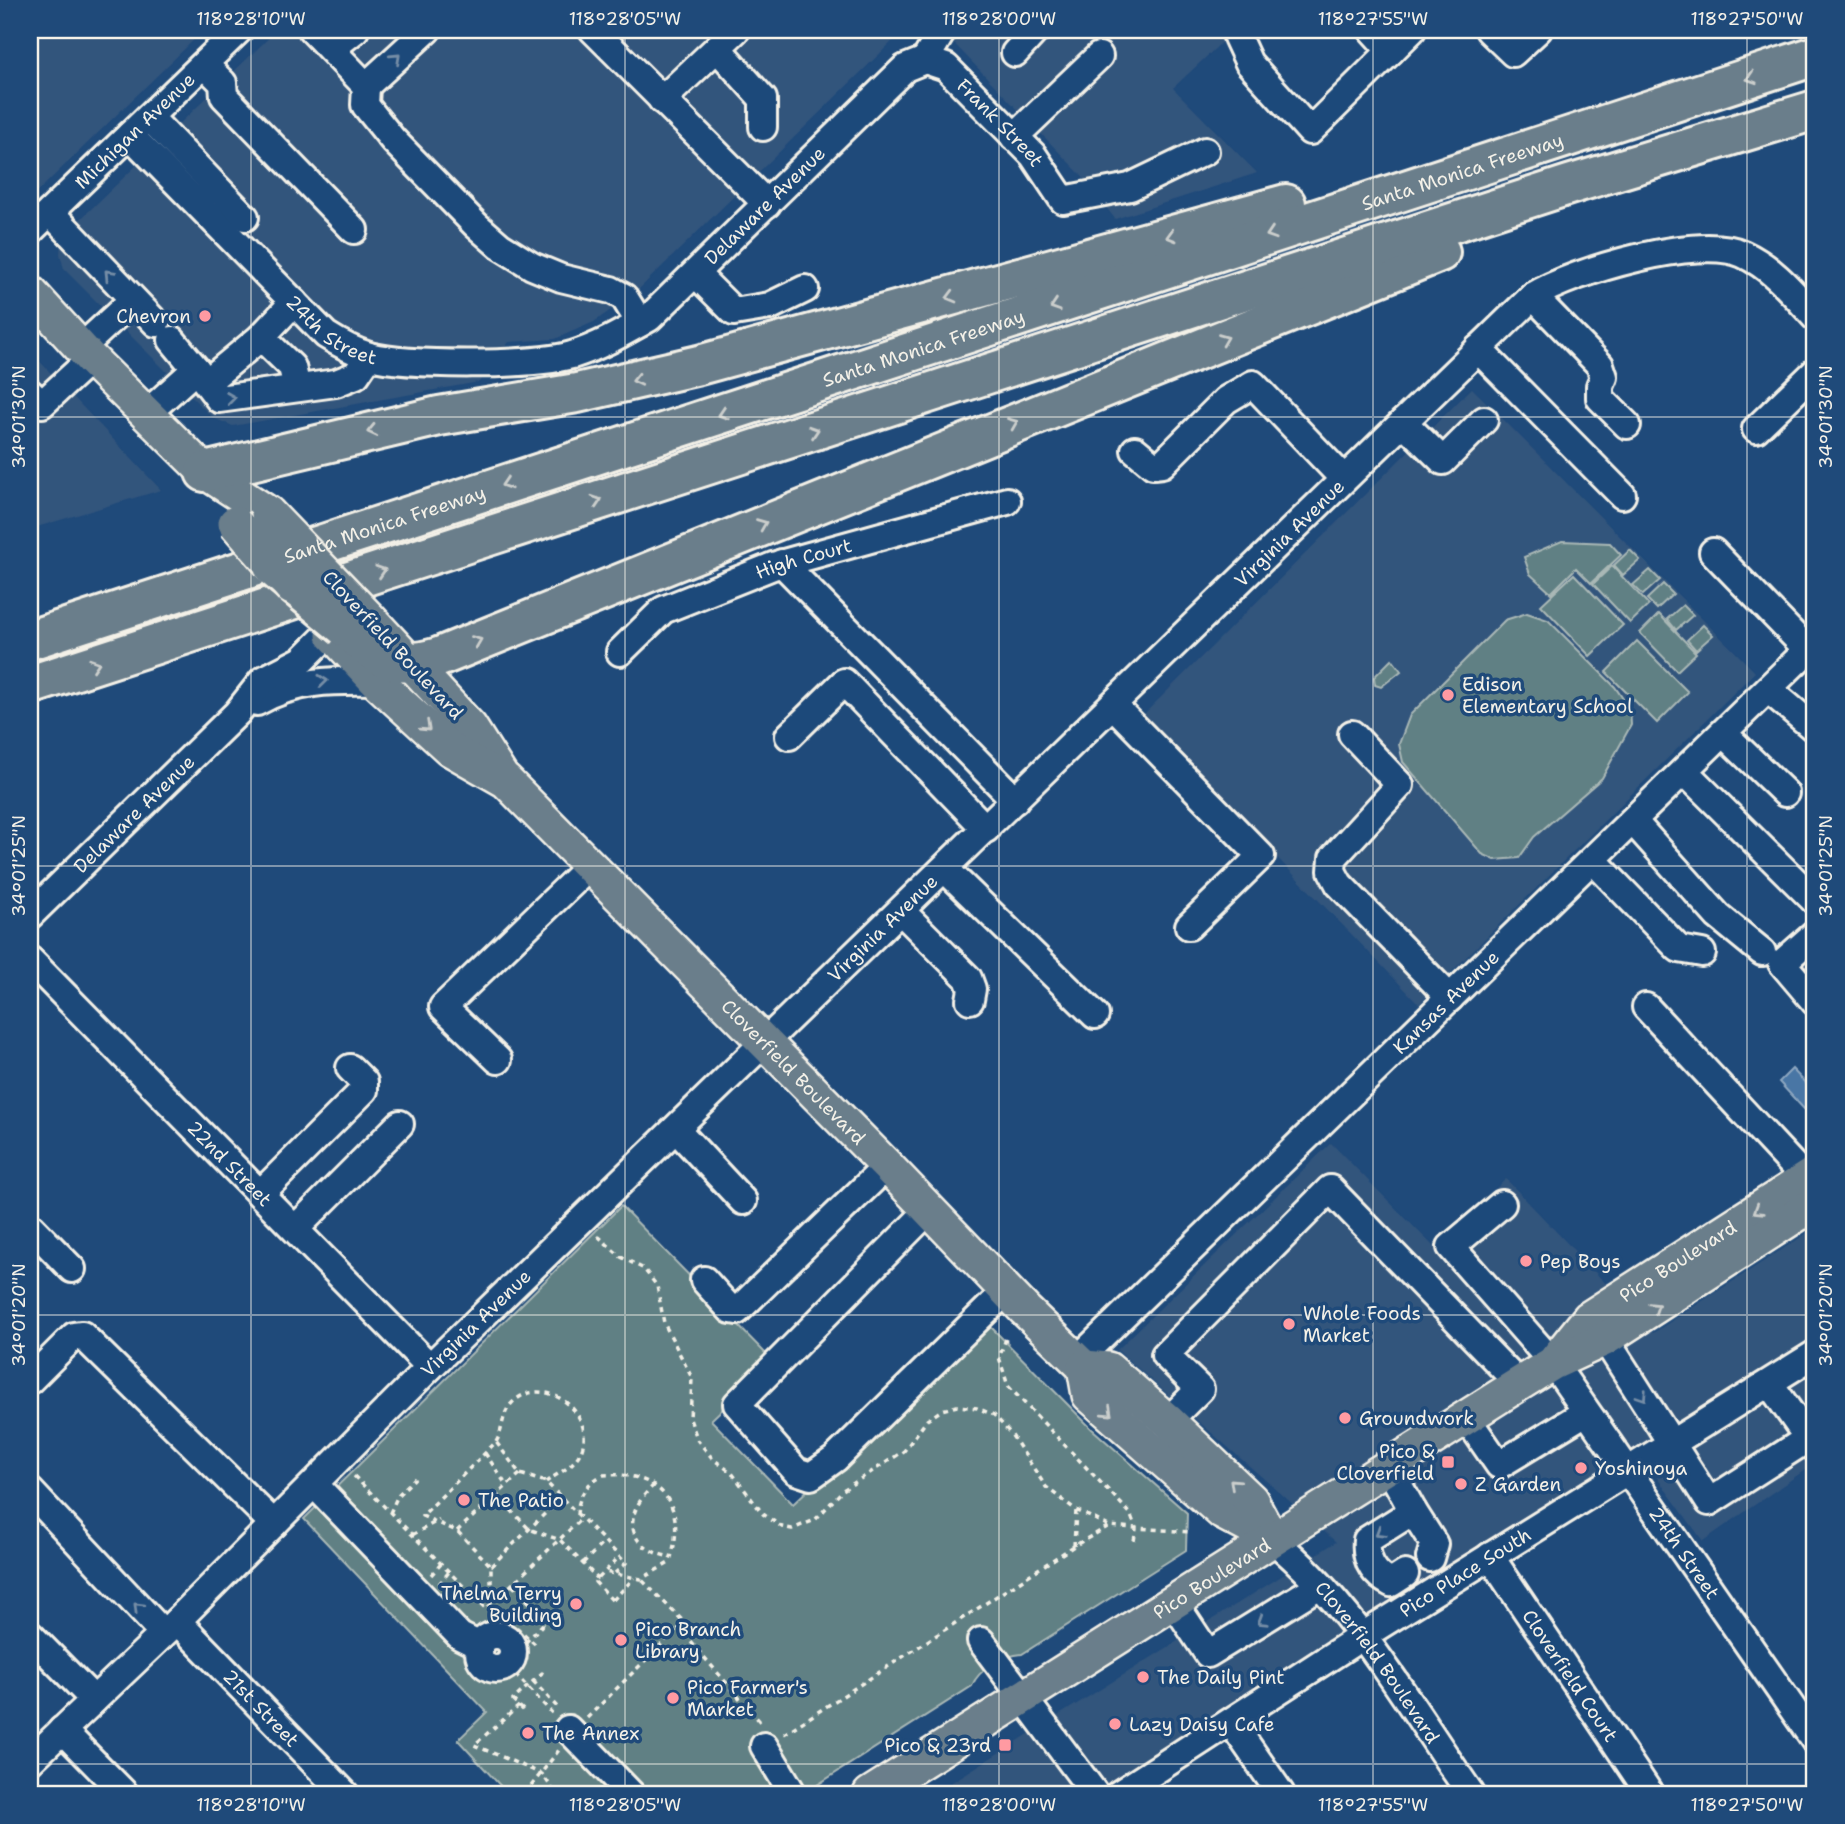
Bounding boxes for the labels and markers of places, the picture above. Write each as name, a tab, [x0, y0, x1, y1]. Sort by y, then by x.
place label: Chevron	[116, 304, 191, 329]
marker: Chevron	[197, 308, 213, 324]
place label: Edison Elementary School	[1462, 672, 1633, 719]
marker: Edison Elementary School	[1440, 687, 1456, 703]
place label: Pep Boys	[1540, 1249, 1621, 1274]
marker: Pep Boys	[1518, 1253, 1534, 1269]
place label: Whole Foods Market	[1303, 1301, 1421, 1348]
marker: Whole Foods Market	[1281, 1316, 1297, 1332]
place label: Groundwork	[1359, 1406, 1474, 1431]
marker: Groundwork	[1337, 1410, 1353, 1426]
place label: Pico & Cloverfield	[1336, 1439, 1435, 1486]
marker: Pico & Cloverfield	[1440, 1454, 1456, 1470]
place label: Yoshinoya	[1595, 1456, 1687, 1481]
marker: Yoshinoya	[1573, 1460, 1589, 1476]
place label: Z Garden	[1475, 1472, 1561, 1497]
marker: Z Garden	[1453, 1476, 1469, 1492]
place label: The Patio	[478, 1488, 564, 1513]
marker: The Patio	[456, 1492, 472, 1508]
place label: Thelma Terry Building	[441, 1581, 562, 1628]
marker: Thelma Terry Building	[568, 1596, 584, 1612]
place label: Pico Branch Library	[635, 1617, 741, 1664]
marker: Pico Branch Library	[613, 1632, 629, 1648]
place label: The Daily Pint	[1157, 1665, 1284, 1690]
marker: The Daily Pint	[1135, 1669, 1151, 1685]
place label: Pico Farmer's Market	[687, 1675, 808, 1722]
marker: Pico Farmer's Market	[665, 1690, 681, 1706]
place label: Lazy Daisy Cafe	[1129, 1712, 1275, 1737]
marker: Lazy Daisy Cafe	[1107, 1716, 1123, 1732]
place label: The Annex	[542, 1721, 639, 1746]
marker: The Annex	[520, 1725, 536, 1741]
place label: Pico & 23rd	[884, 1733, 991, 1758]
marker: Pico & 23rd	[997, 1737, 1013, 1753]

